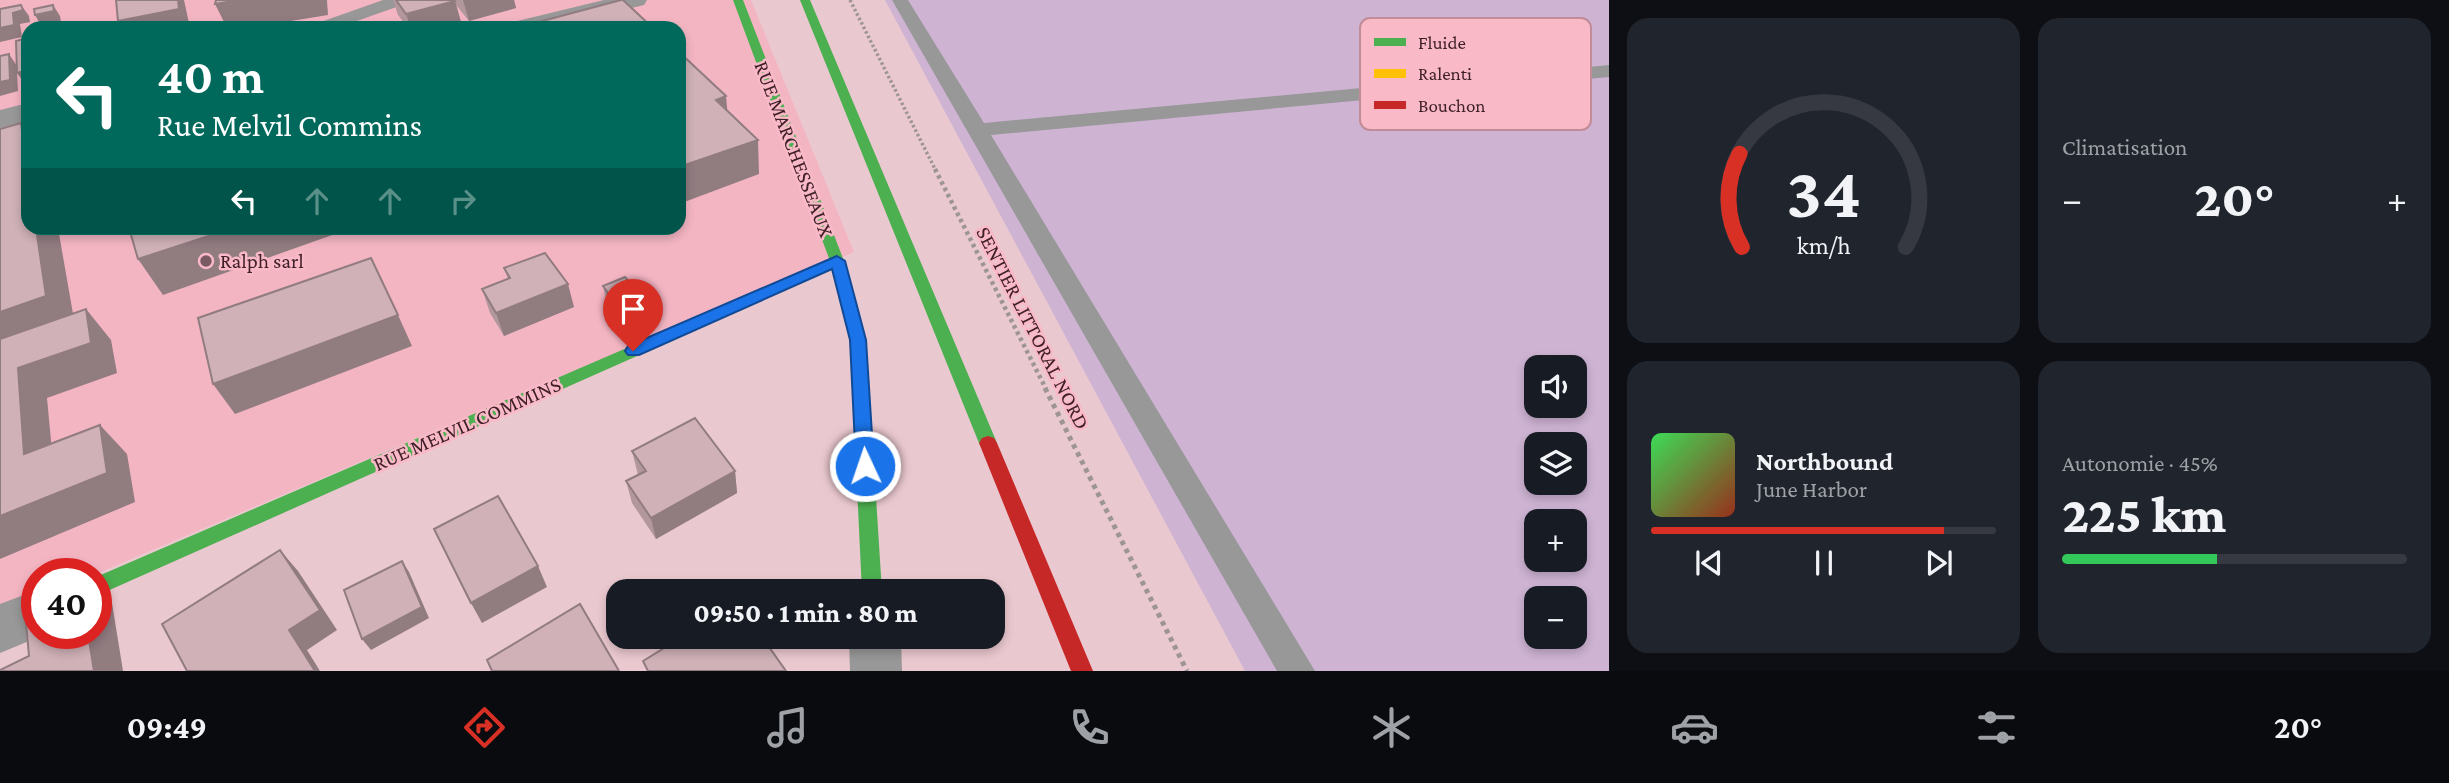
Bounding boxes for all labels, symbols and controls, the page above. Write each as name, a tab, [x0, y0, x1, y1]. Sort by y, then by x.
legend	[1360, 18, 1591, 130]
text: Fluide	[1418, 32, 1466, 53]
icon: left	[42, 49, 133, 140]
text: 40 m	[157, 49, 264, 104]
street label: RUE MARCHESSEAUX	[749, 58, 839, 241]
text: Ralenti	[1418, 63, 1472, 84]
text: Bouchon	[1418, 95, 1486, 116]
text: Rue Melvil Commins	[157, 107, 422, 143]
text: Climatisation	[2062, 134, 2187, 160]
text: 34	[1786, 152, 1861, 233]
text: 20°	[2194, 169, 2275, 227]
text: −	[2062, 178, 2082, 220]
text: +	[2387, 178, 2407, 220]
icon: left	[225, 182, 263, 220]
icon: ahead	[298, 182, 336, 220]
icon: ahead	[371, 182, 409, 220]
icon: right	[444, 182, 482, 220]
street label: SENTIER LITTORAL NORD	[971, 223, 1095, 433]
text: km/h	[1797, 231, 1850, 258]
place label: Ralph sarl	[220, 249, 304, 273]
marker: Ralph sarl	[198, 253, 214, 269]
pin	[603, 279, 663, 351]
icon: arrive	[614, 290, 652, 328]
map controls	[1524, 355, 1587, 649]
button: sound	[1524, 355, 1587, 418]
street label: RUE MELVIL COMMINS	[370, 372, 565, 476]
position arrow	[828, 429, 902, 503]
button: layers	[1524, 432, 1587, 495]
text: Northbound	[1756, 447, 1893, 476]
text: Autonomie · 45%	[2062, 450, 2218, 476]
text: June Harbor	[1756, 476, 1867, 502]
text: 225 km	[2062, 485, 2226, 543]
button: +	[1524, 509, 1587, 572]
icon: previous	[1690, 544, 1728, 582]
icon: pause	[1805, 544, 1843, 582]
icon: next	[1920, 544, 1958, 582]
speed limit sign: 40	[21, 558, 112, 649]
button: −	[1524, 586, 1587, 649]
text: 09:50 · 1 min · 80 m	[694, 599, 917, 628]
icon: directions	[460, 703, 509, 752]
icon: music	[763, 703, 812, 752]
icon: phone	[1065, 703, 1114, 752]
icon: climate	[1367, 703, 1416, 752]
icon: car	[1670, 703, 1719, 752]
icon: filters	[1972, 703, 2021, 752]
text: 09:49	[127, 709, 207, 745]
text: 20°	[2274, 709, 2322, 745]

